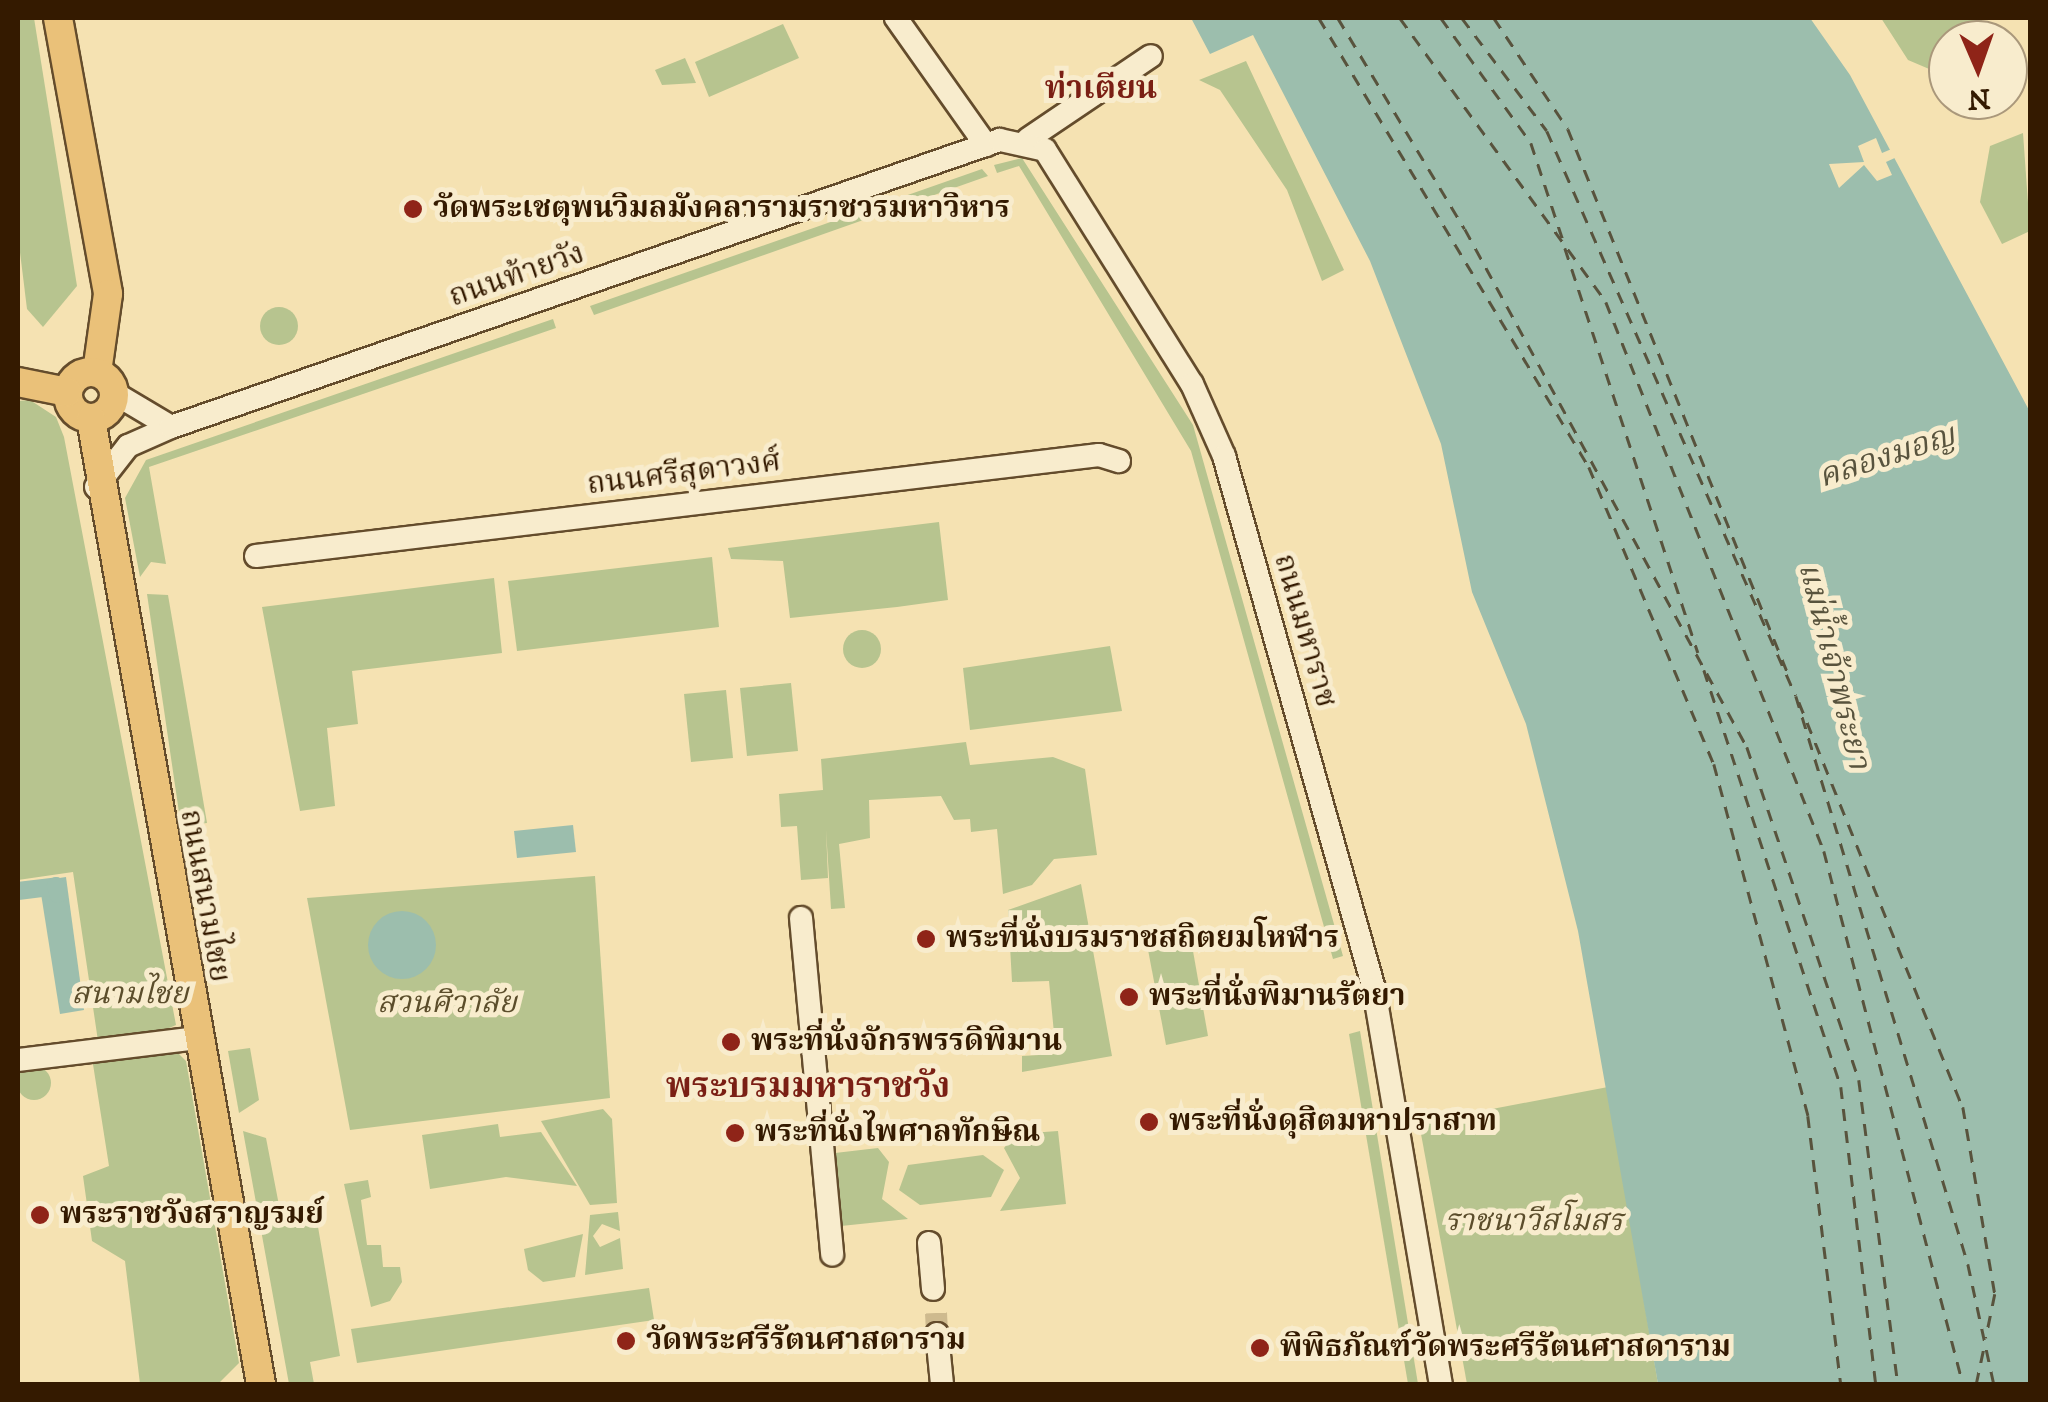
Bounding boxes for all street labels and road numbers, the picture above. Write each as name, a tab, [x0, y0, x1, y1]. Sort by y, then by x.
street label: ถนนท้ายวัง	[445, 236, 589, 316]
street label: ถนนศรีสุดาวงศ์	[585, 444, 783, 504]
street label: ถนนมหาราช	[1265, 550, 1343, 712]
street label: ถนนสนามไชย	[171, 807, 237, 985]

